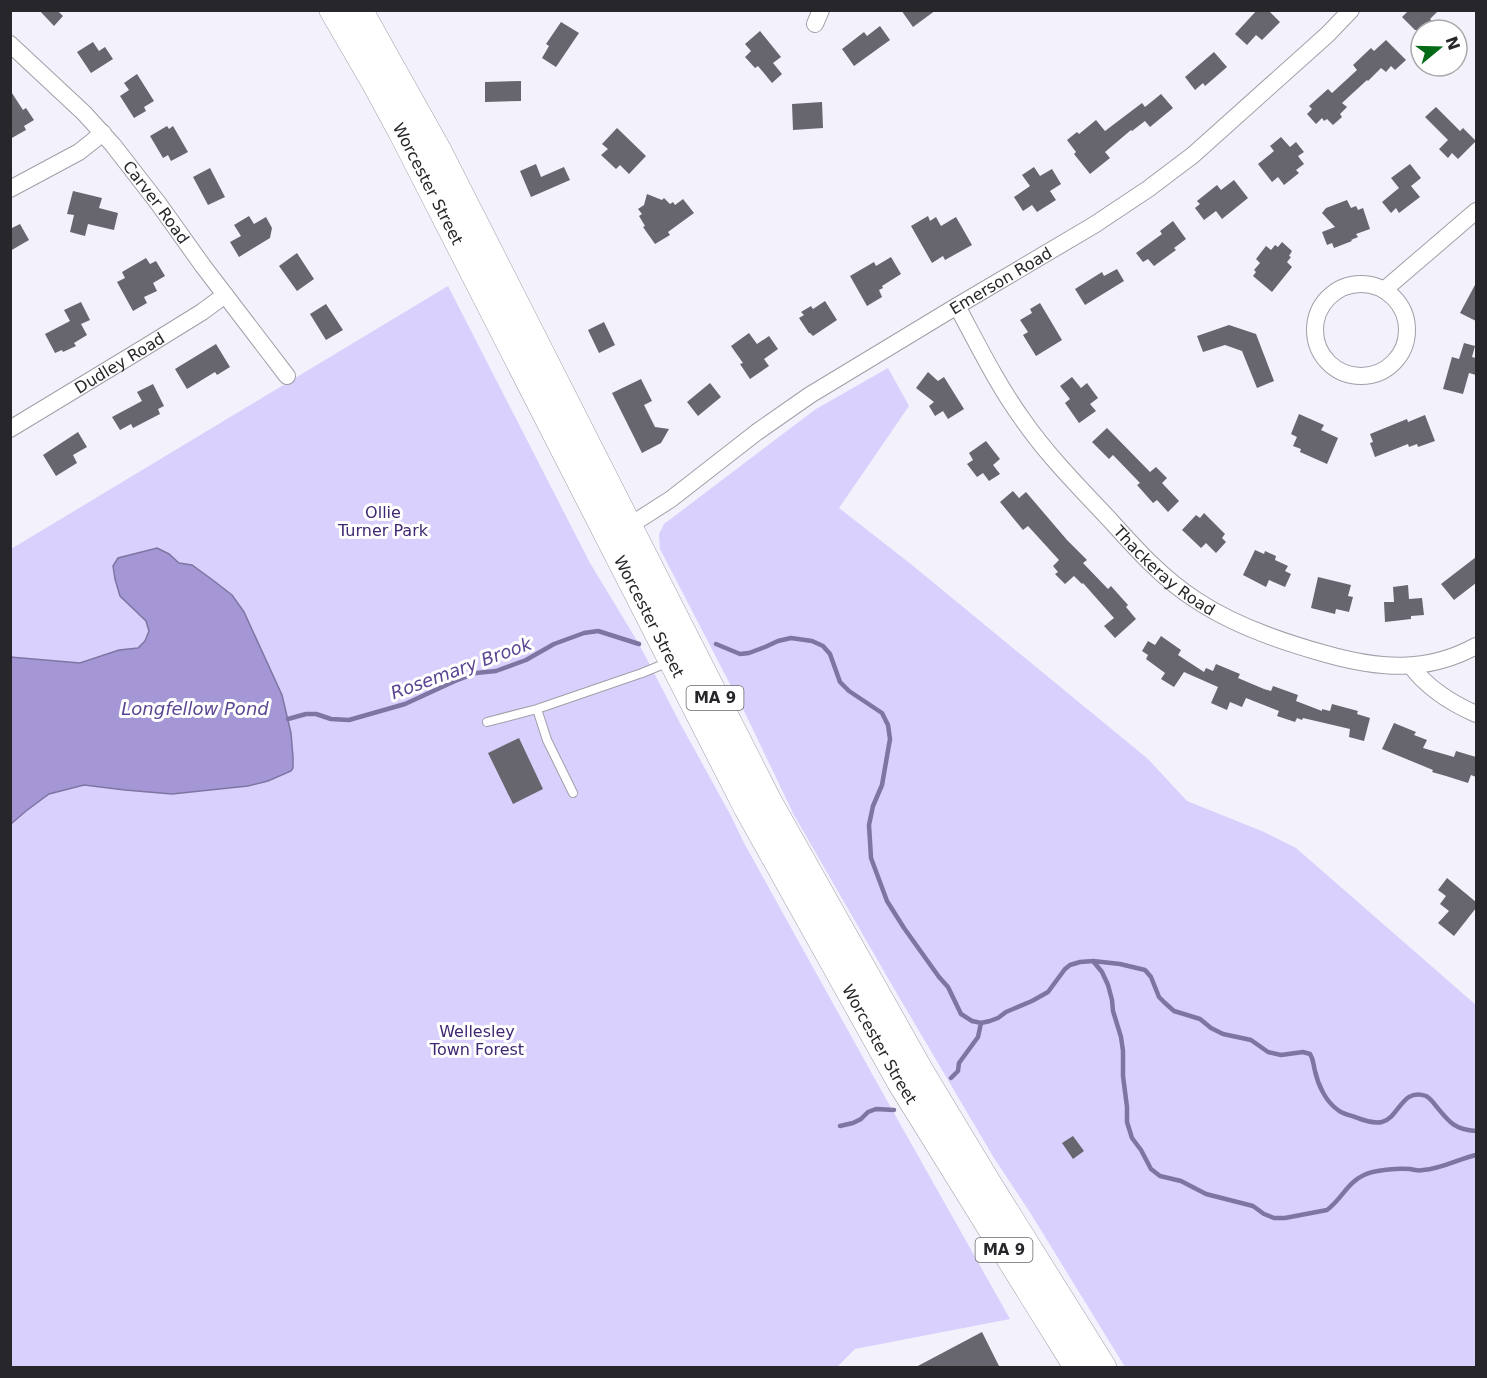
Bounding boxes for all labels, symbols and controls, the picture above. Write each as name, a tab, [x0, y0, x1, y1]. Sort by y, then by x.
north arrow	[1409, 18, 1469, 78]
text: N	[1442, 34, 1464, 53]
street label: Worcester Street	[389, 119, 467, 248]
street label: Carver Road	[119, 157, 193, 247]
street label: Emerson Road	[946, 243, 1055, 318]
street label: Dudley Road	[71, 328, 168, 397]
park label: Ollie Turner Park	[337, 503, 429, 540]
street label: Thackeray Road	[1109, 521, 1218, 619]
street label: Worcester Street	[610, 552, 689, 680]
water label: Rosemary Brook	[388, 632, 536, 703]
road number: MA 9	[686, 686, 744, 710]
water label: Longfellow Pond	[121, 698, 269, 719]
street label: Worcester Street	[838, 981, 921, 1107]
park label: Wellesley Town Forest	[429, 1022, 524, 1059]
road number: MA 9	[976, 1238, 1032, 1262]

